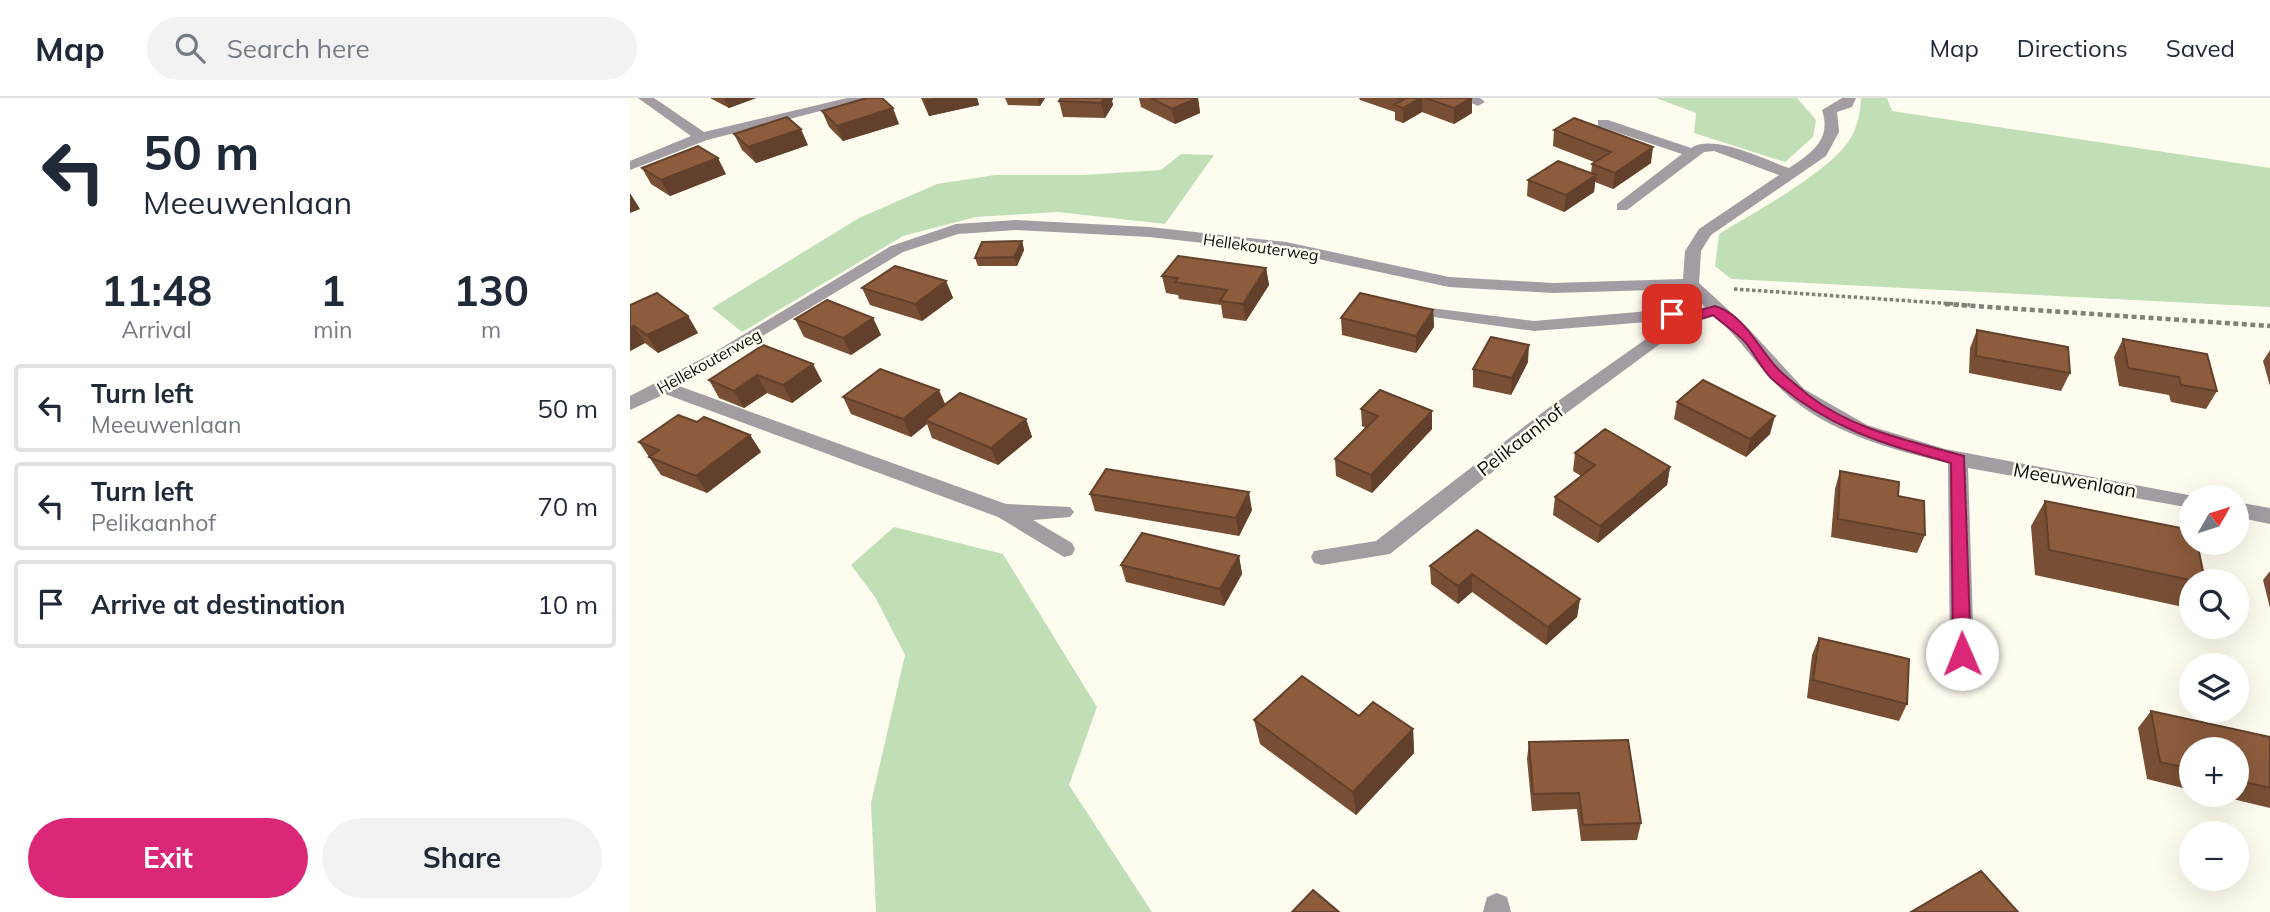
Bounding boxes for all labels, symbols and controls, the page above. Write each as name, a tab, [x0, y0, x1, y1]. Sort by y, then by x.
search box	[147, 17, 637, 80]
text: Map	[35, 28, 105, 69]
icon: search	[171, 29, 209, 67]
text: Search here	[227, 32, 370, 65]
text: Map	[1929, 33, 1979, 63]
text: Directions	[2017, 33, 2128, 63]
text: Saved	[2166, 33, 2235, 63]
text: 50 m	[143, 121, 259, 182]
icon: left	[28, 126, 119, 217]
text: Meeuwenlaan	[143, 182, 352, 222]
street label: Hellekouterweg	[1202, 229, 1320, 265]
text: 11:48	[101, 264, 212, 317]
text: 1	[320, 264, 345, 317]
text: 130	[453, 264, 529, 317]
pin	[1642, 284, 1702, 344]
icon: arrive	[1653, 295, 1691, 333]
text: Arrival	[121, 315, 192, 344]
text: min	[313, 315, 352, 344]
text: m	[481, 315, 501, 344]
street label: Hellekouterweg	[653, 324, 765, 398]
text: Turn left	[91, 377, 193, 410]
icon: left	[32, 389, 70, 427]
text: 50 m	[537, 392, 598, 425]
street label: Pelikaanhof	[1472, 398, 1569, 481]
text: Meeuwenlaan	[91, 410, 241, 439]
street label: Meeuwenlaan	[2012, 457, 2138, 503]
text: Turn left	[91, 475, 193, 508]
north arrow	[2179, 485, 2249, 555]
map controls	[2179, 485, 2249, 891]
icon: left	[32, 487, 70, 525]
text: 70 m	[537, 490, 598, 523]
text: Pelikaanhof	[91, 508, 216, 537]
button: search	[2179, 569, 2249, 639]
icon: arrive	[32, 585, 70, 623]
text: Arrive at destination	[91, 588, 346, 621]
text: 10 m	[537, 588, 598, 621]
position arrow	[1925, 617, 1999, 691]
button: layers	[2179, 653, 2249, 723]
button: +	[2179, 737, 2249, 807]
button: Exit	[28, 818, 308, 898]
button: Share	[322, 818, 602, 898]
button: −	[2179, 821, 2249, 891]

